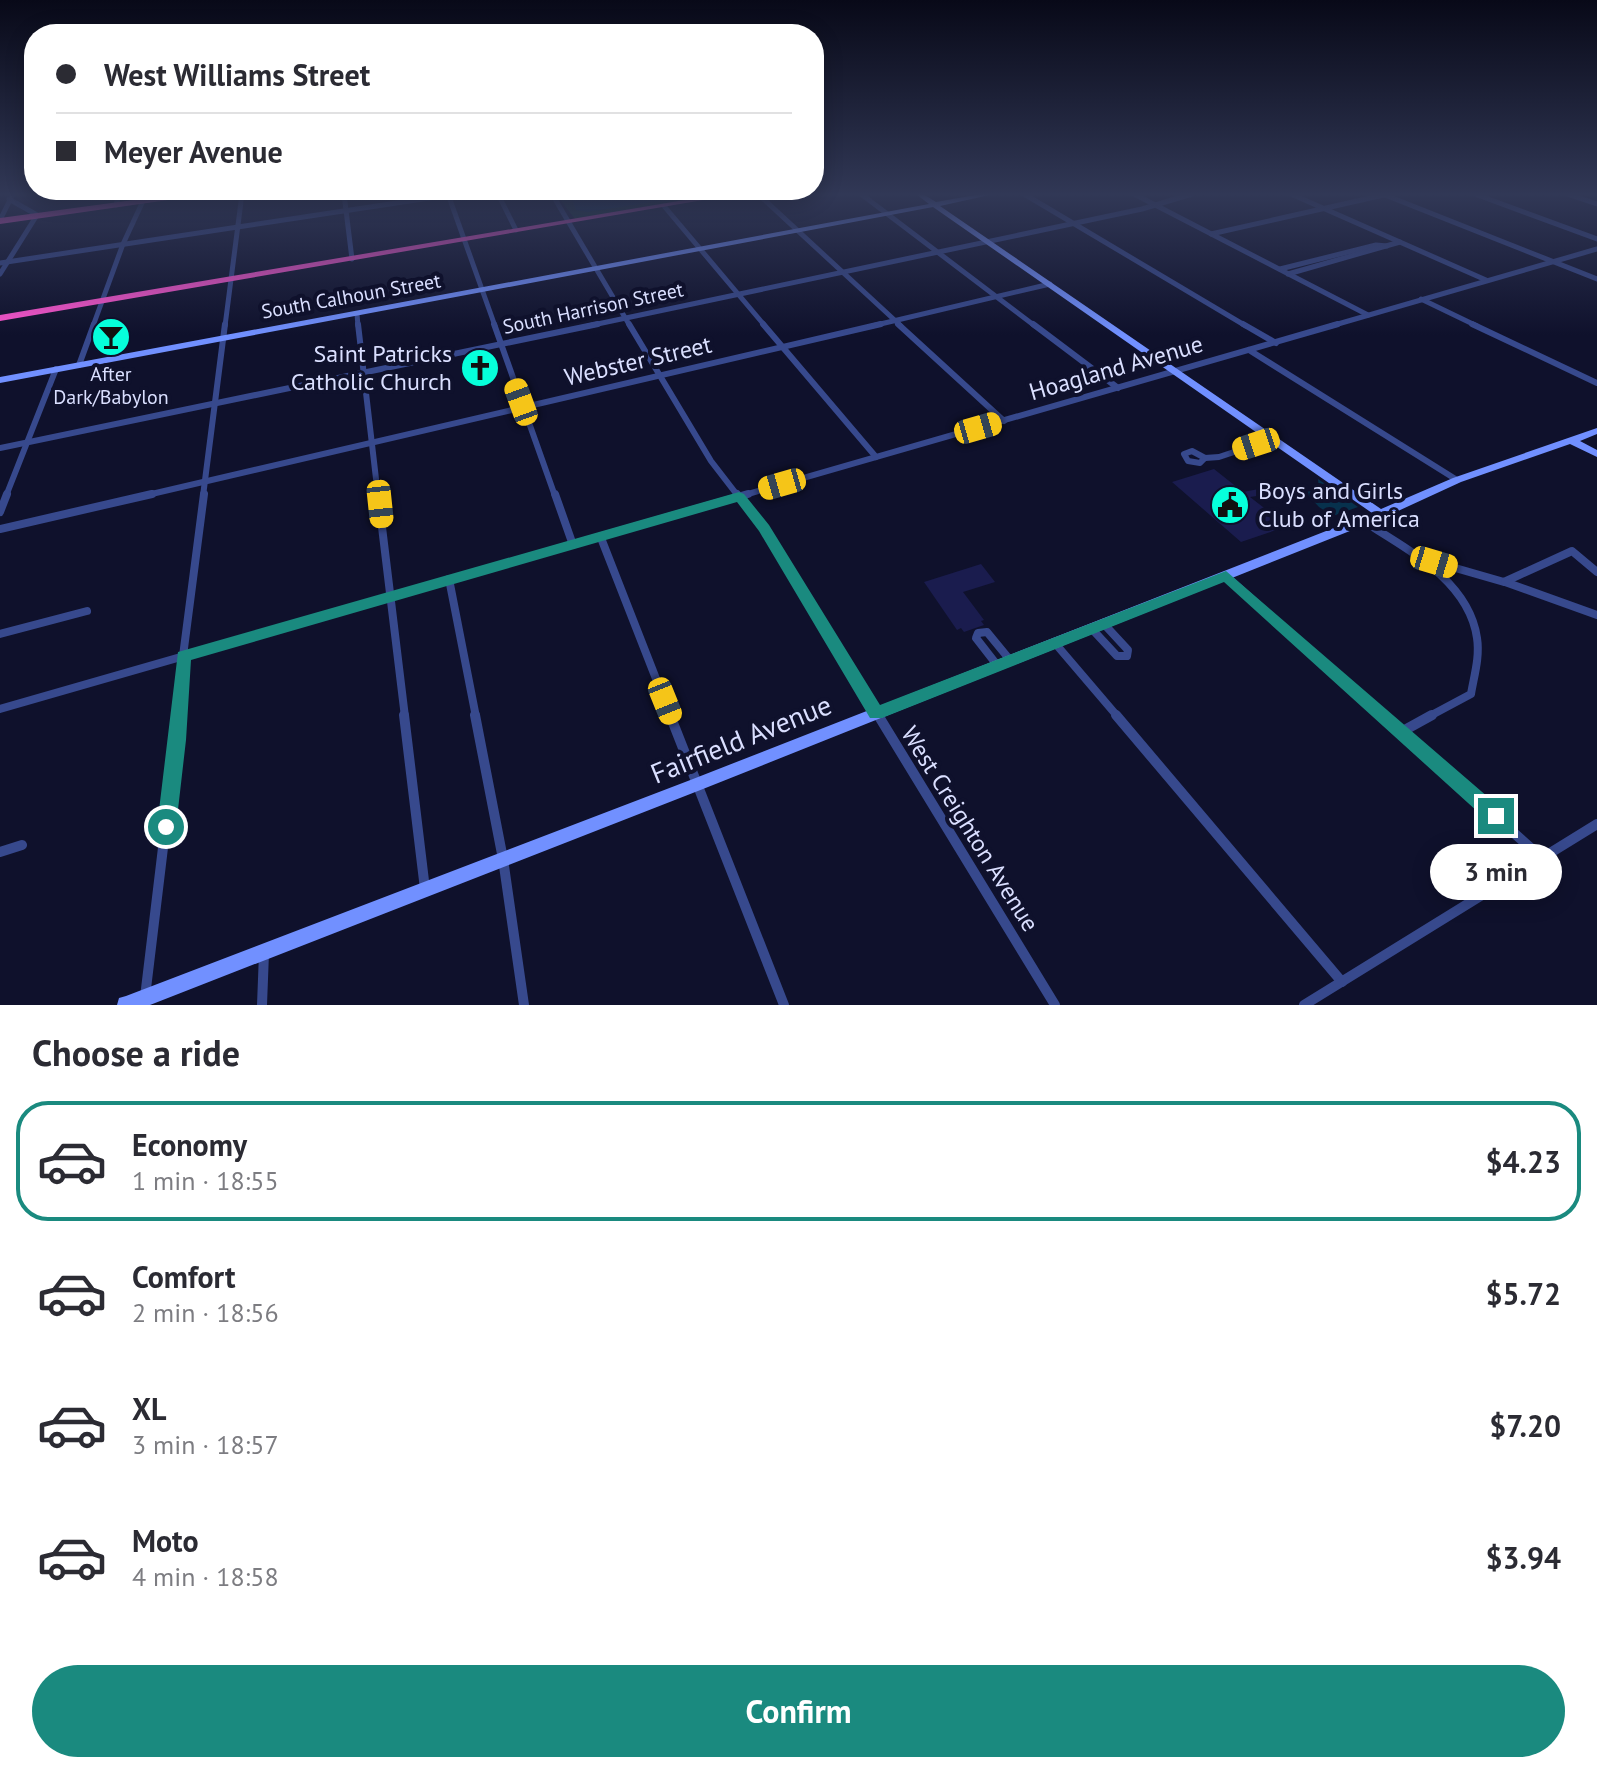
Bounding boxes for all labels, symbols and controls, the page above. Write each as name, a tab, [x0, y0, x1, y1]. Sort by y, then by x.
text: West Williams Street	[104, 55, 370, 94]
text: Meyer Avenue	[104, 132, 283, 171]
street label: South Calhoun Street	[259, 267, 443, 325]
street label: South Harrison Street	[500, 276, 686, 340]
bar icon: After Dark/Babylon	[90, 316, 132, 358]
street label: Hoagland Avenue	[1025, 328, 1206, 407]
street label: Webster Street	[561, 329, 714, 392]
place label: Saint Patricks Catholic Church	[291, 338, 452, 397]
church icon: Saint Patricks Catholic Church	[459, 347, 501, 389]
place label: After Dark/Babylon	[53, 361, 169, 410]
car	[502, 375, 540, 429]
car	[952, 410, 1004, 446]
car	[1229, 425, 1283, 463]
car	[756, 466, 808, 502]
place label: Boys and Girls Club of America	[1258, 475, 1420, 534]
car	[366, 479, 394, 529]
public building icon: Boys and Girls Club of America	[1209, 484, 1251, 526]
car	[1408, 544, 1460, 580]
car	[645, 674, 685, 728]
street label: Fairfield Avenue	[645, 685, 837, 792]
street label: West Creighton Avenue	[895, 720, 1046, 937]
route end	[1478, 798, 1514, 834]
route start	[148, 809, 184, 845]
callout: 3 min	[1430, 844, 1562, 900]
text: 3 min	[1464, 855, 1528, 888]
text: Choose a ride	[32, 1029, 240, 1076]
icon: car	[36, 1125, 108, 1197]
text: Economy	[132, 1125, 247, 1164]
text: $4.23	[1486, 1142, 1561, 1181]
text: 1 min · 18:55	[132, 1164, 279, 1197]
icon: car	[36, 1257, 108, 1329]
text: Comfort	[132, 1257, 235, 1296]
text: $5.72	[1486, 1274, 1561, 1313]
text: 2 min · 18:56	[132, 1296, 279, 1329]
icon: car	[36, 1389, 108, 1461]
text: XL	[132, 1389, 166, 1428]
text: $7.20	[1489, 1406, 1561, 1445]
text: 3 min · 18:57	[132, 1428, 279, 1461]
icon: car	[36, 1521, 108, 1593]
text: Moto	[132, 1521, 199, 1560]
text: $3.94	[1486, 1538, 1561, 1577]
text: 4 min · 18:58	[132, 1560, 279, 1593]
button: Confirm	[32, 1665, 1565, 1757]

